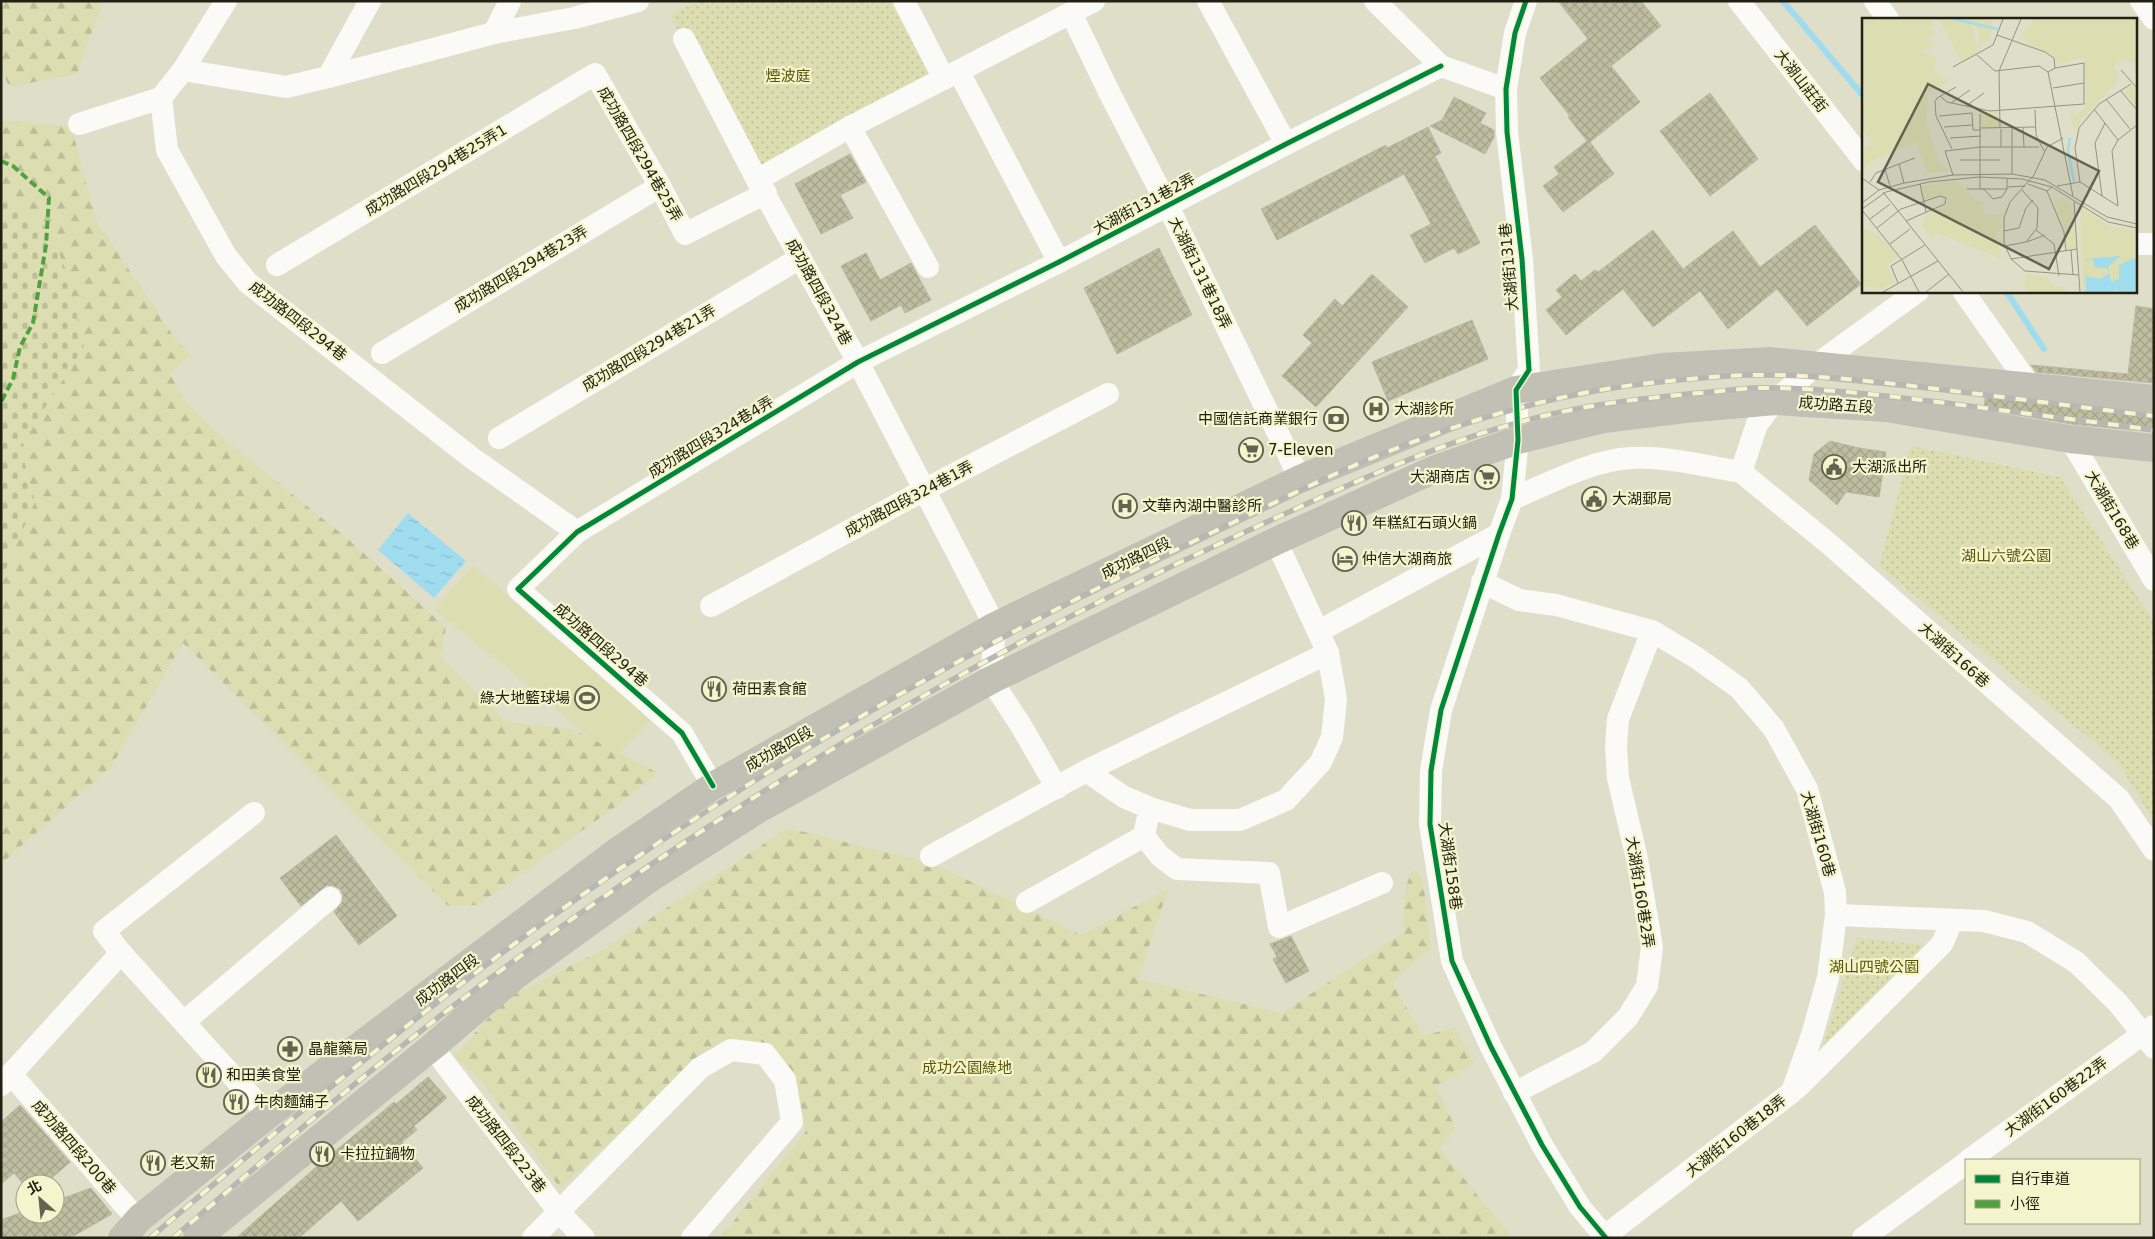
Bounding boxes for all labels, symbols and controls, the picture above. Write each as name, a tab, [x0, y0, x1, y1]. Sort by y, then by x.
inset map	[1862, 18, 2138, 292]
street label: 大湖山莊街	[1771, 46, 1831, 116]
park label: 煙波庭	[765, 67, 811, 85]
street label: 成功路四段294巷25弄	[594, 83, 686, 225]
street label: 成功路四段294巷25弄1	[362, 120, 510, 220]
street label: 大湖街131巷2弄	[1090, 169, 1198, 239]
street label: 大湖街131巷18弄	[1165, 214, 1235, 332]
street label: 成功路四段294巷23弄	[451, 222, 591, 316]
street label: 大湖街131巷	[1496, 222, 1522, 312]
street label: 成功路四段324巷	[782, 236, 856, 348]
street label: 成功路四段294巷	[246, 277, 350, 365]
street label: 成功路四段294巷21弄	[579, 301, 719, 395]
street label: 成功路四段324巷4弄	[645, 392, 777, 482]
street label: 成功路五段	[1798, 393, 1874, 417]
hospital icon: 大湖診所	[1363, 396, 1389, 422]
place label: 大湖診所	[1394, 400, 1454, 418]
bank icon: 中國信託商業銀行	[1323, 406, 1349, 432]
place label: 中國信託商業銀行	[1198, 410, 1318, 428]
supermarket icon: 7-Eleven	[1238, 437, 1264, 463]
place label: 7-Eleven	[1268, 441, 1333, 459]
public building icon: 大湖派出所	[1821, 454, 1847, 480]
street label: 成功路四段324巷1弄	[842, 457, 976, 541]
place label: 大湖派出所	[1852, 458, 1927, 476]
supermarket icon: 大湖商店	[1474, 464, 1500, 490]
street label: 大湖街168巷	[2081, 467, 2143, 553]
place label: 大湖商店	[1410, 468, 1470, 486]
public building icon: 大湖郵局	[1581, 486, 1607, 512]
place label: 大湖郵局	[1612, 490, 1672, 508]
hospital icon: 文華內湖中醫診所	[1112, 493, 1138, 519]
place label: 文華內湖中醫診所	[1142, 497, 1262, 515]
restaurant icon: 年糕紅石頭火鍋	[1341, 510, 1367, 536]
place label: 年糕紅石頭火鍋	[1372, 514, 1477, 532]
street label: 成功路四段	[1098, 533, 1174, 583]
hotel icon: 仲信大湖商旅	[1332, 546, 1358, 572]
park label: 湖山六號公園	[1961, 547, 2051, 565]
place label: 仲信大湖商旅	[1362, 550, 1452, 568]
street label: 成功路四段294巷	[550, 599, 652, 691]
street label: 大湖街166巷	[1915, 619, 1993, 691]
restaurant icon: 荷田素食館	[701, 676, 727, 702]
place label: 荷田素食館	[732, 680, 807, 698]
sports icon: 綠大地籃球場	[574, 685, 600, 711]
place label: 綠大地籃球場	[480, 689, 570, 707]
street label: 成功路四段	[742, 722, 816, 776]
street label: 大湖街160巷	[1797, 789, 1839, 879]
street label: 大湖街158巷	[1435, 821, 1465, 911]
street label: 大湖街160巷2弄	[1622, 835, 1658, 949]
street label: 成功路四段	[412, 950, 482, 1010]
park label: 湖山四號公園	[1829, 958, 1919, 976]
pharmacy icon: 晶龍藥局	[277, 1036, 303, 1062]
place label: 晶龍藥局	[308, 1040, 368, 1058]
street label: 大湖街160巷22弄	[2001, 1054, 2111, 1140]
park label: 成功公園綠地	[922, 1059, 1012, 1077]
restaurant icon: 和田美食堂	[196, 1062, 222, 1088]
place label: 和田美食堂	[226, 1066, 301, 1084]
restaurant icon: 牛肉麵舖子	[223, 1089, 249, 1115]
street label: 大湖街160巷18弄	[1682, 1091, 1790, 1181]
street label: 成功路四段223巷	[462, 1092, 550, 1196]
place label: 牛肉麵舖子	[254, 1093, 329, 1111]
street label: 成功路四段200巷	[28, 1096, 120, 1198]
restaurant icon: 卡拉拉鍋物	[309, 1141, 335, 1167]
place label: 卡拉拉鍋物	[340, 1145, 415, 1163]
restaurant icon: 老又新	[140, 1150, 166, 1176]
place label: 老又新	[170, 1154, 215, 1172]
legend	[1965, 1159, 2140, 1224]
text: 自行車道	[2010, 1170, 2070, 1188]
north arrow	[15, 1174, 65, 1224]
text: 北	[24, 1177, 44, 1198]
text: 小徑	[2010, 1195, 2040, 1213]

